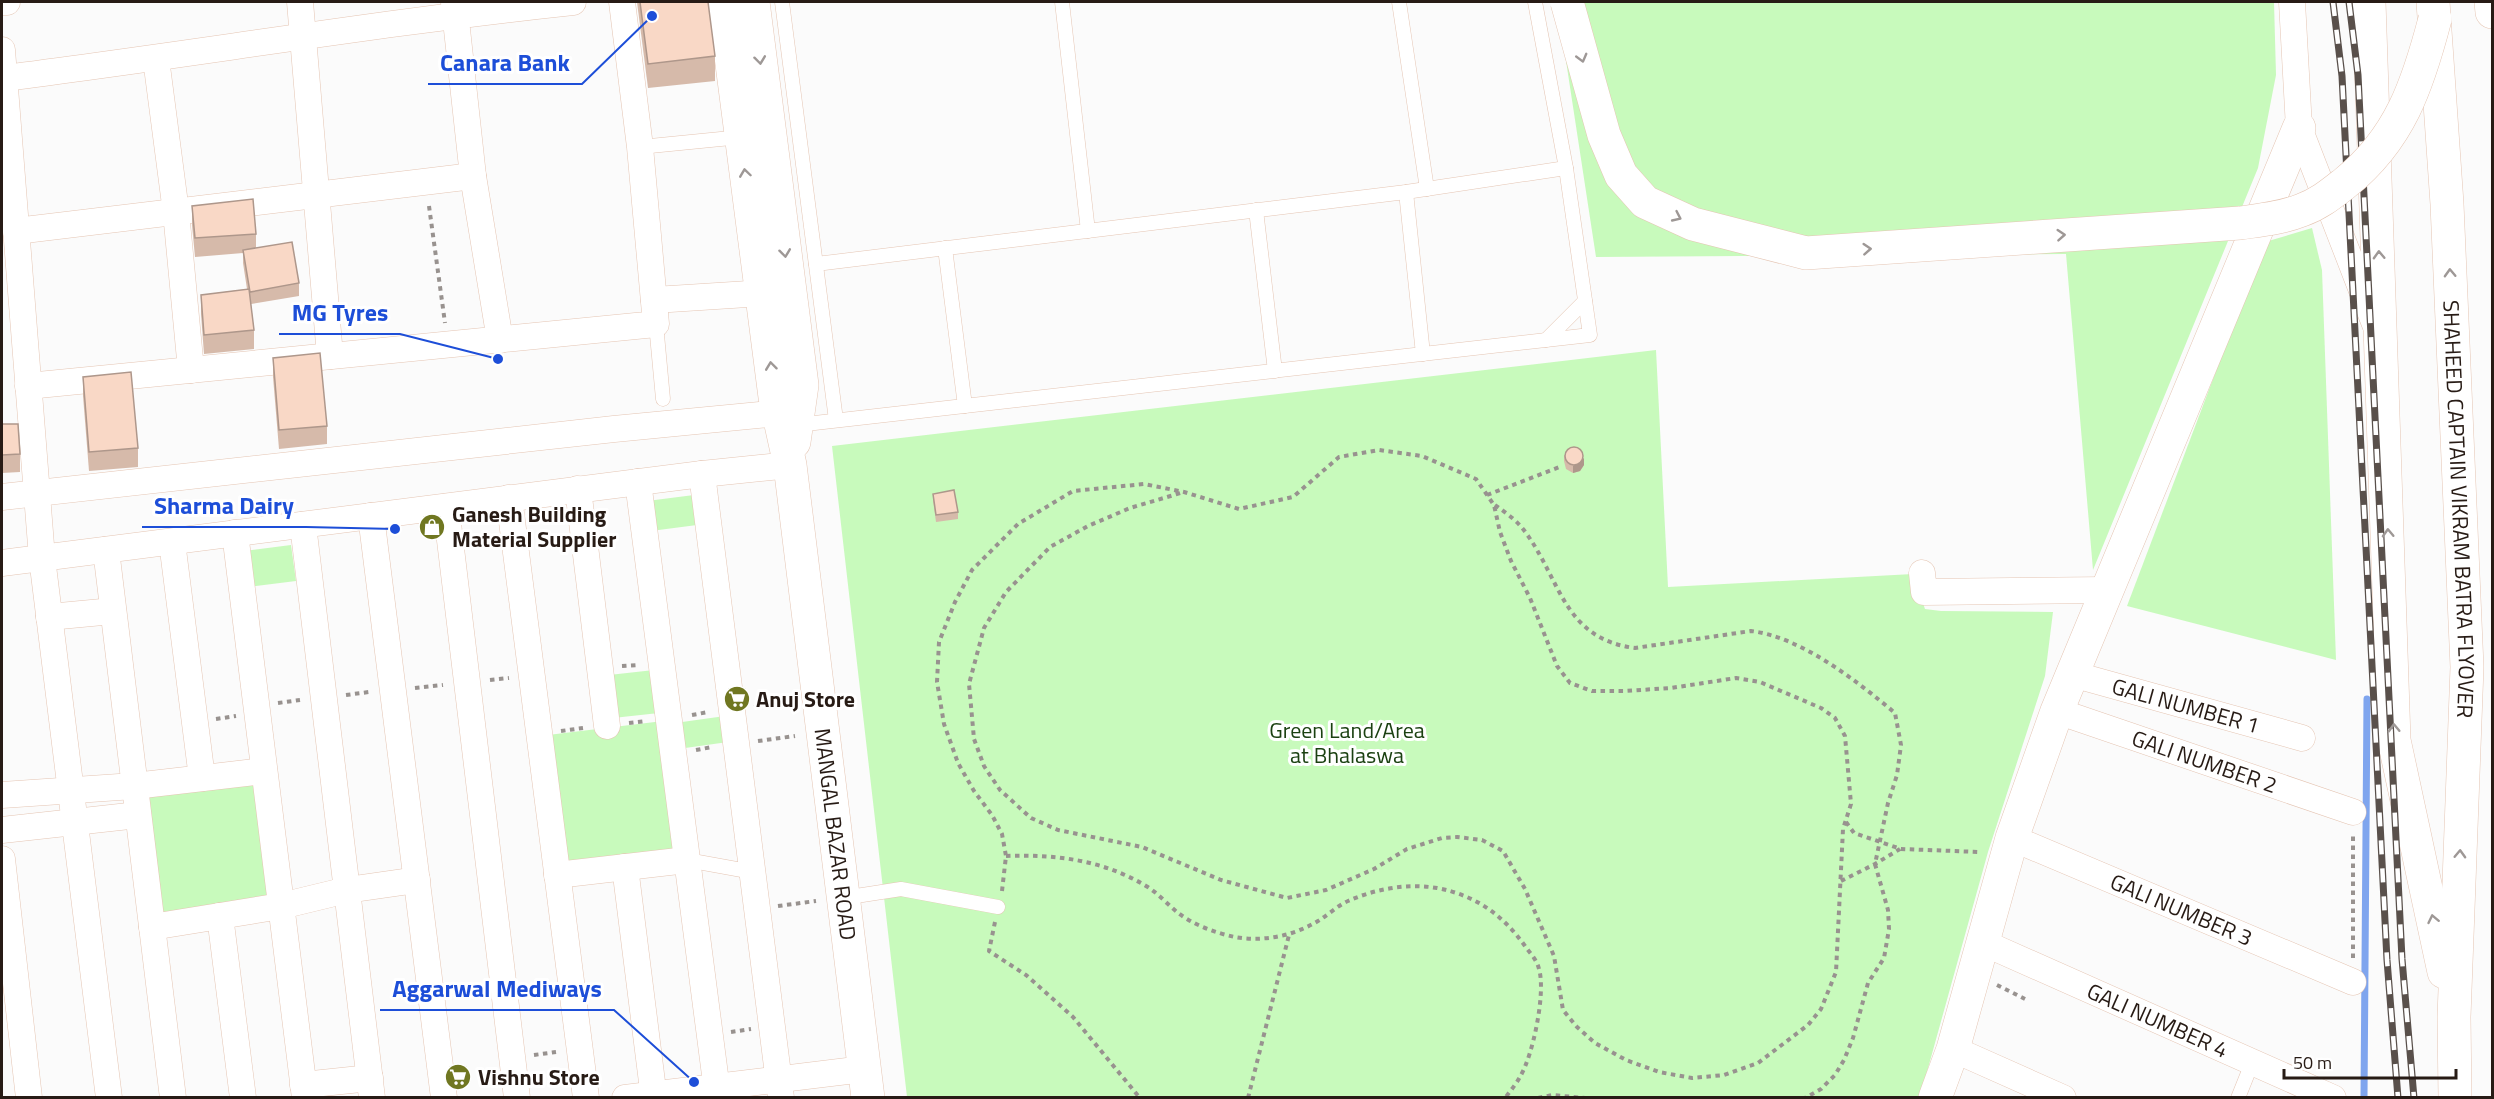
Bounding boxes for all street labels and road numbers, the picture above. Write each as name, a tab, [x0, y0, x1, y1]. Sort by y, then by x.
street label: SHAHEED CAPTAIN VIKRAM BATRA FLYOVER	[2434, 300, 2484, 719]
street label: GALI NUMBER 1	[2108, 669, 2263, 742]
street label: GALI NUMBER 2	[2127, 721, 2282, 802]
street label: MANGAL BAZAR ROAD	[806, 726, 865, 942]
street label: GALI NUMBER 3	[2105, 864, 2258, 955]
street label: GALI NUMBER 4	[2082, 974, 2234, 1066]

